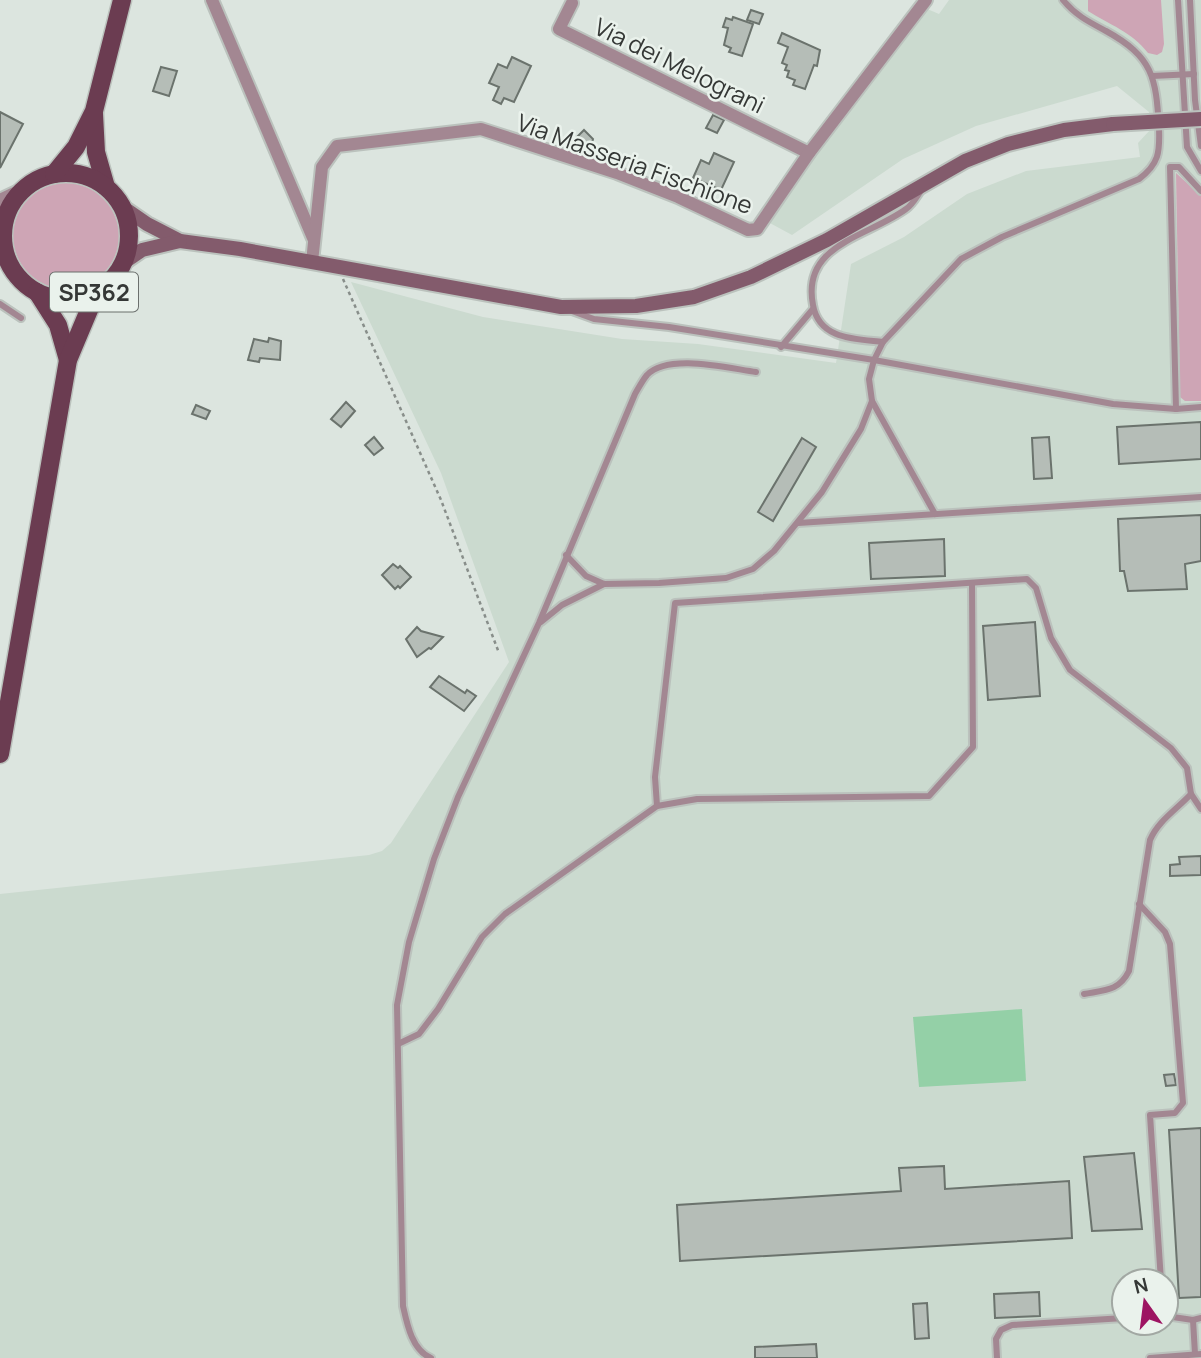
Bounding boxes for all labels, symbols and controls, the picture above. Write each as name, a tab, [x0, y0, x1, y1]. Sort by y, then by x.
street label: Via dei Melograni	[589, 9, 771, 121]
street label: Via Masseria Fischione	[513, 105, 757, 221]
road number: SP362	[50, 272, 138, 312]
north arrow	[1110, 1267, 1180, 1337]
text: N	[1131, 1271, 1151, 1300]

